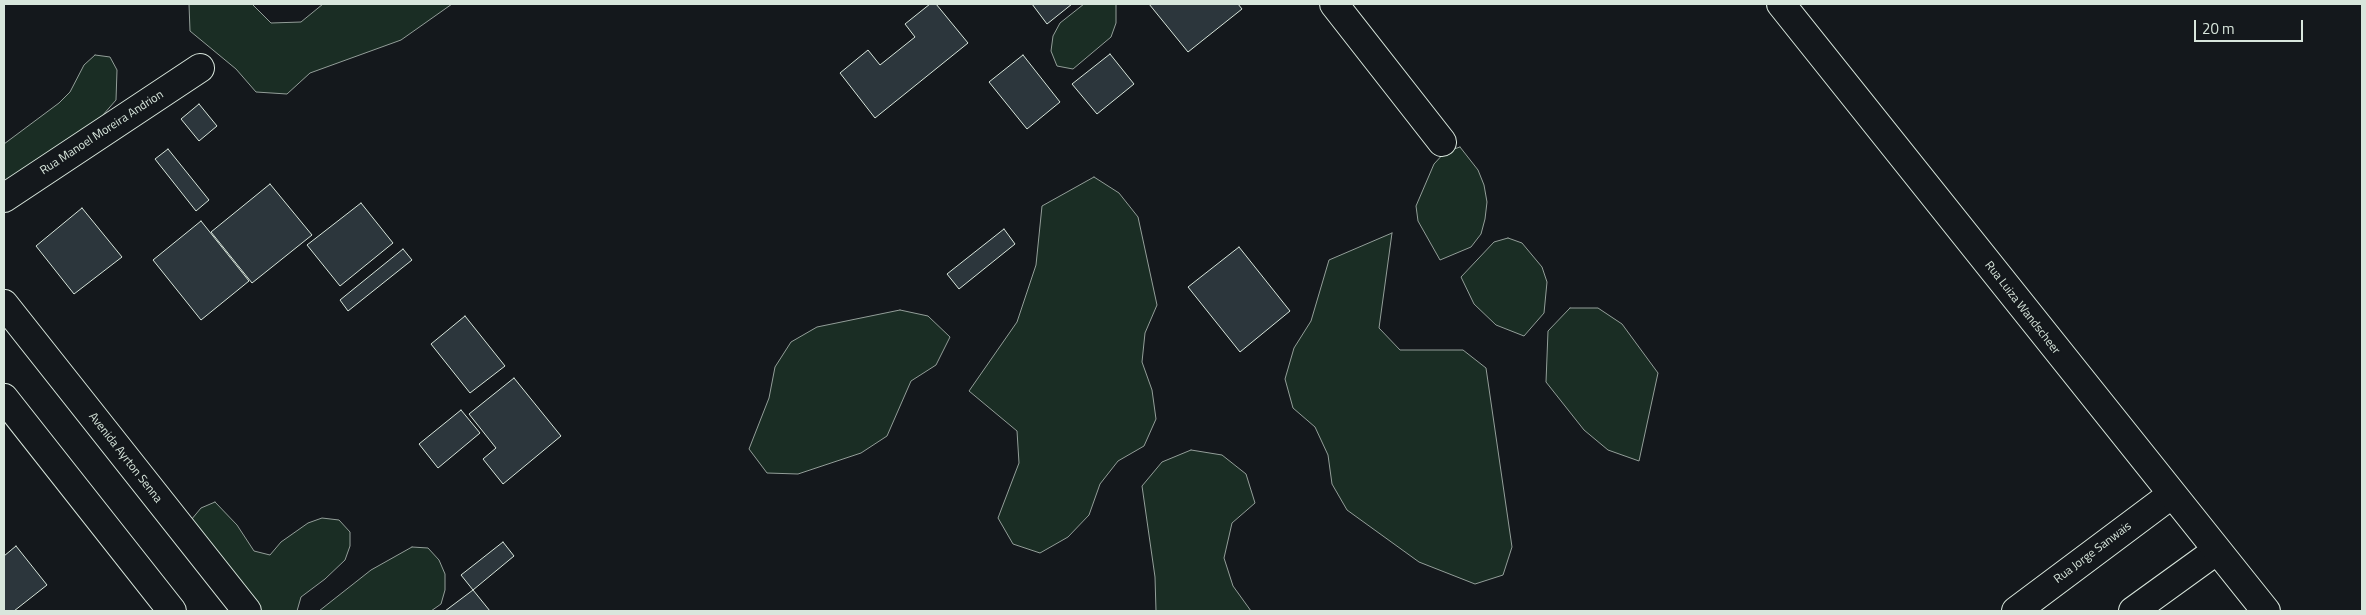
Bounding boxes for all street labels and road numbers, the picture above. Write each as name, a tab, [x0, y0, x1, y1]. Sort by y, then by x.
street label: Rua Manoel Moreira Andrion	[38, 88, 166, 178]
street label: Rua Luiza Wandscheer	[1981, 259, 2063, 357]
street label: Avenida Ayrton Senna	[85, 410, 165, 506]
street label: Rua Jorge Sanwais	[2051, 519, 2135, 587]

